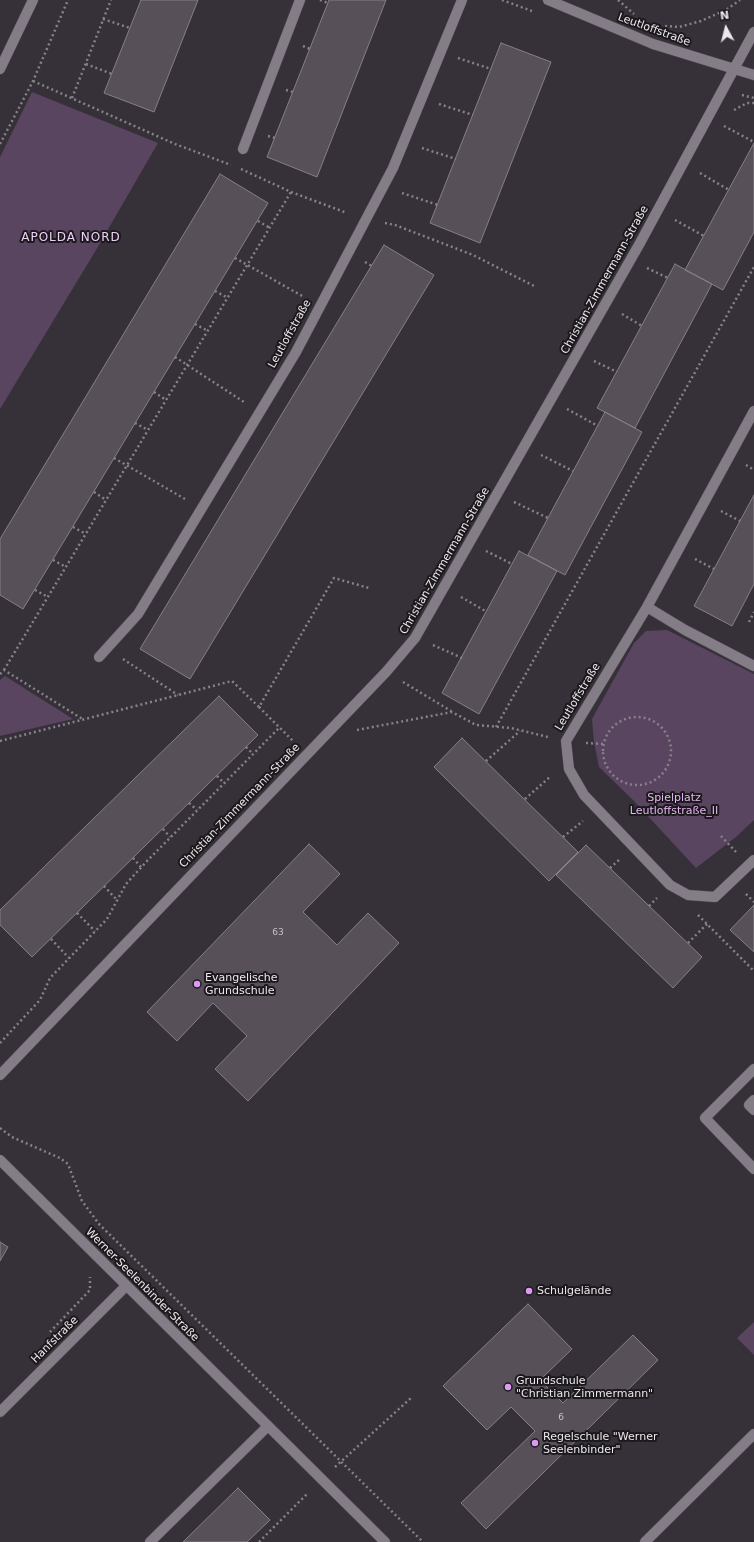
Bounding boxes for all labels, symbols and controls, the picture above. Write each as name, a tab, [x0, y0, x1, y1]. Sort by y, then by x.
north arrow	[706, 8, 746, 48]
text: N	[719, 9, 730, 23]
street label: Leutloffstraße	[616, 11, 692, 49]
street label: Christian-Zimmermann-Straße	[559, 203, 651, 357]
district label: APOLDA NORD	[21, 231, 121, 245]
street label: Leutloffstraße	[266, 297, 314, 371]
street label: Christian-Zimmermann-Straße	[397, 485, 493, 637]
street label: Leutloffstraße	[553, 661, 603, 733]
street label: Christian-Zimmermann-Straße	[177, 741, 303, 871]
park label: Spielplatz Leutloffstraße_II	[630, 791, 718, 817]
house number: 63	[272, 928, 284, 938]
place label: Evangelische Grundschule	[205, 971, 278, 997]
marker: Evangelische Grundschule	[192, 979, 202, 989]
street label: Werner-Seelenbinder-Straße	[83, 1226, 201, 1344]
place label: Schulgelände	[537, 1284, 611, 1298]
marker: Schulgelände	[524, 1286, 534, 1296]
street label: Hanfstraße	[29, 1314, 81, 1366]
place label: Grundschule "Christian Zimmermann"	[516, 1374, 653, 1400]
marker: Grundschule "Christian Zimmermann"	[503, 1382, 513, 1392]
house number: 6	[558, 1413, 564, 1423]
place label: Regelschule "Werner Seelenbinder"	[543, 1430, 657, 1456]
marker: Regelschule "Werner Seelenbinder"	[530, 1438, 540, 1448]

